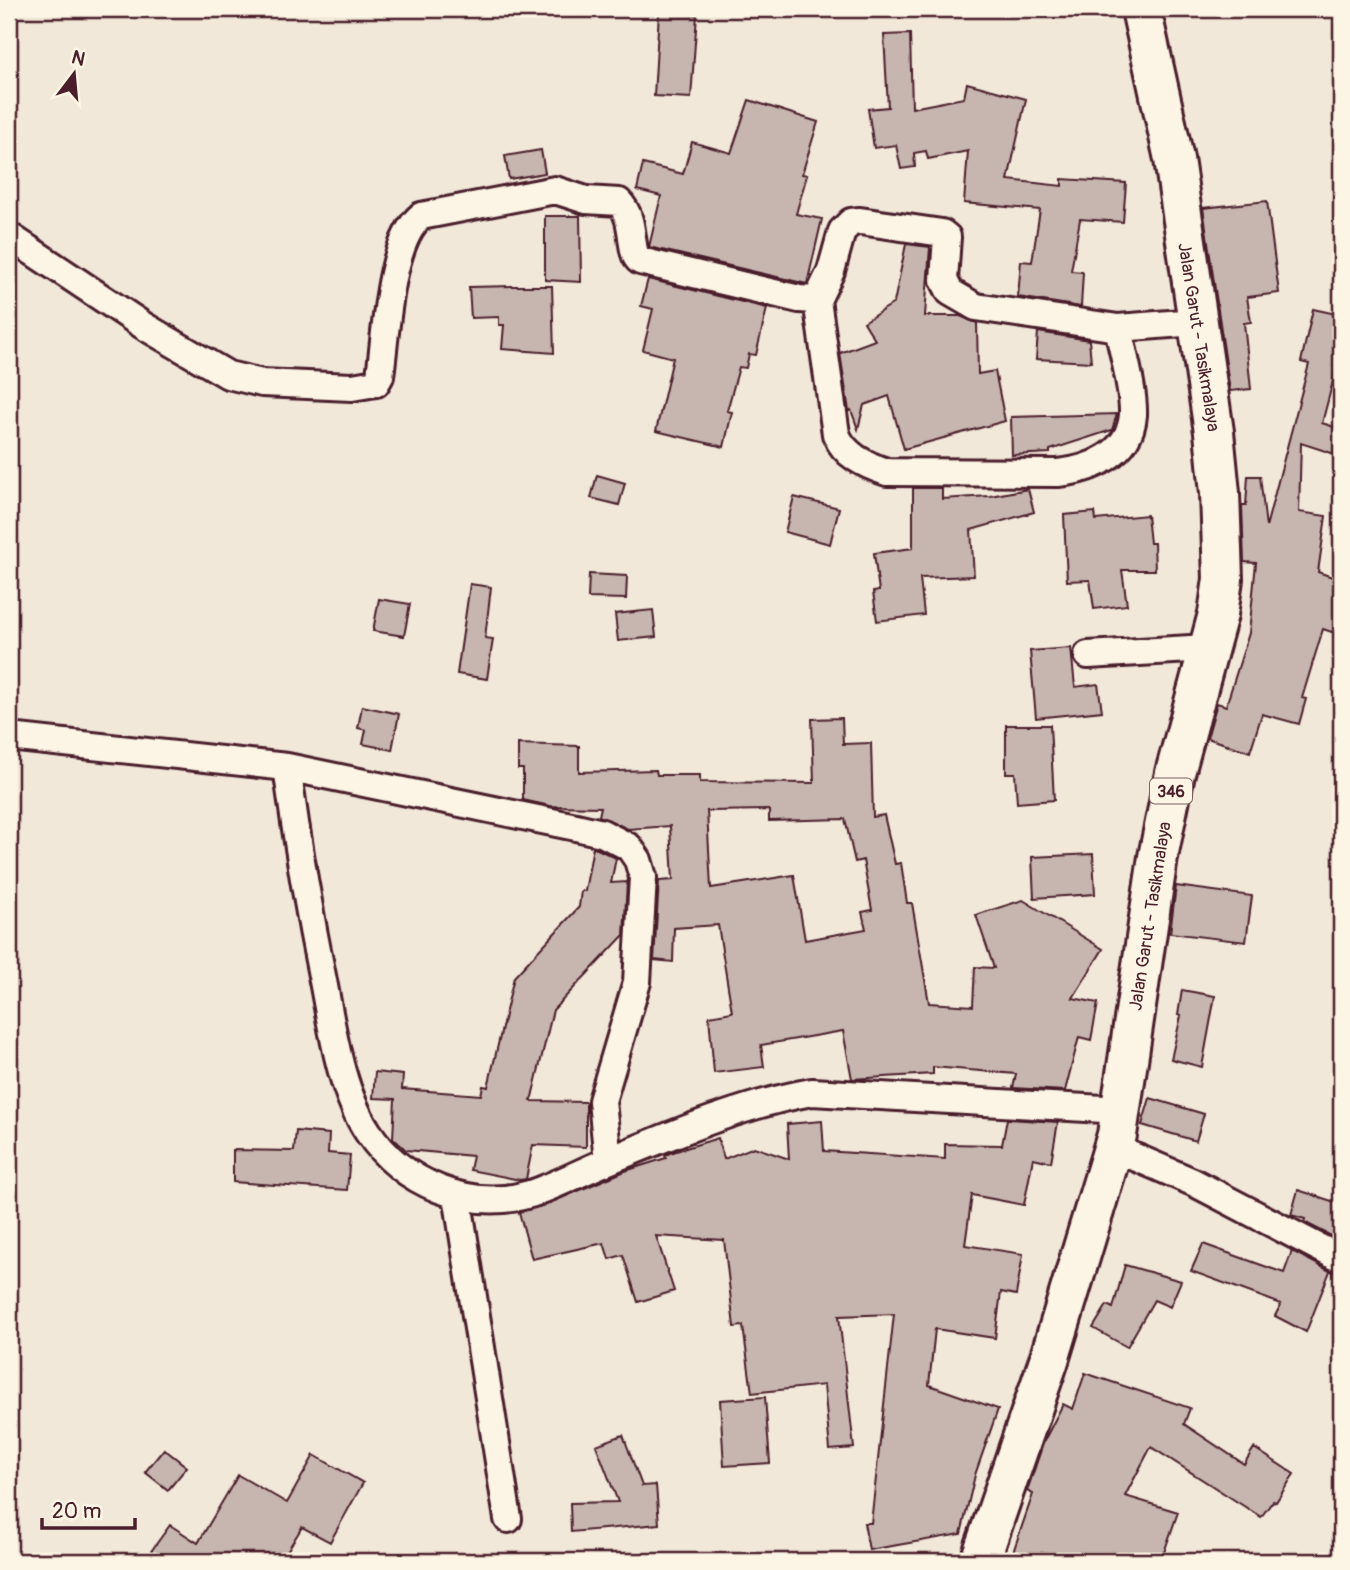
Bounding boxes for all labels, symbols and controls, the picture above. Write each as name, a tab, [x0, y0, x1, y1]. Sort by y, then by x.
north arrow	[38, 38, 108, 108]
text: N	[69, 45, 88, 72]
street label: Jalan Garut - Tasikmalaya	[1172, 241, 1225, 433]
road number: 346	[1150, 778, 1192, 804]
street label: Jalan Garut - Tasikmalaya	[1124, 820, 1177, 1012]
scale bar	[42, 1486, 135, 1530]
text: 20 m	[52, 1498, 101, 1525]

